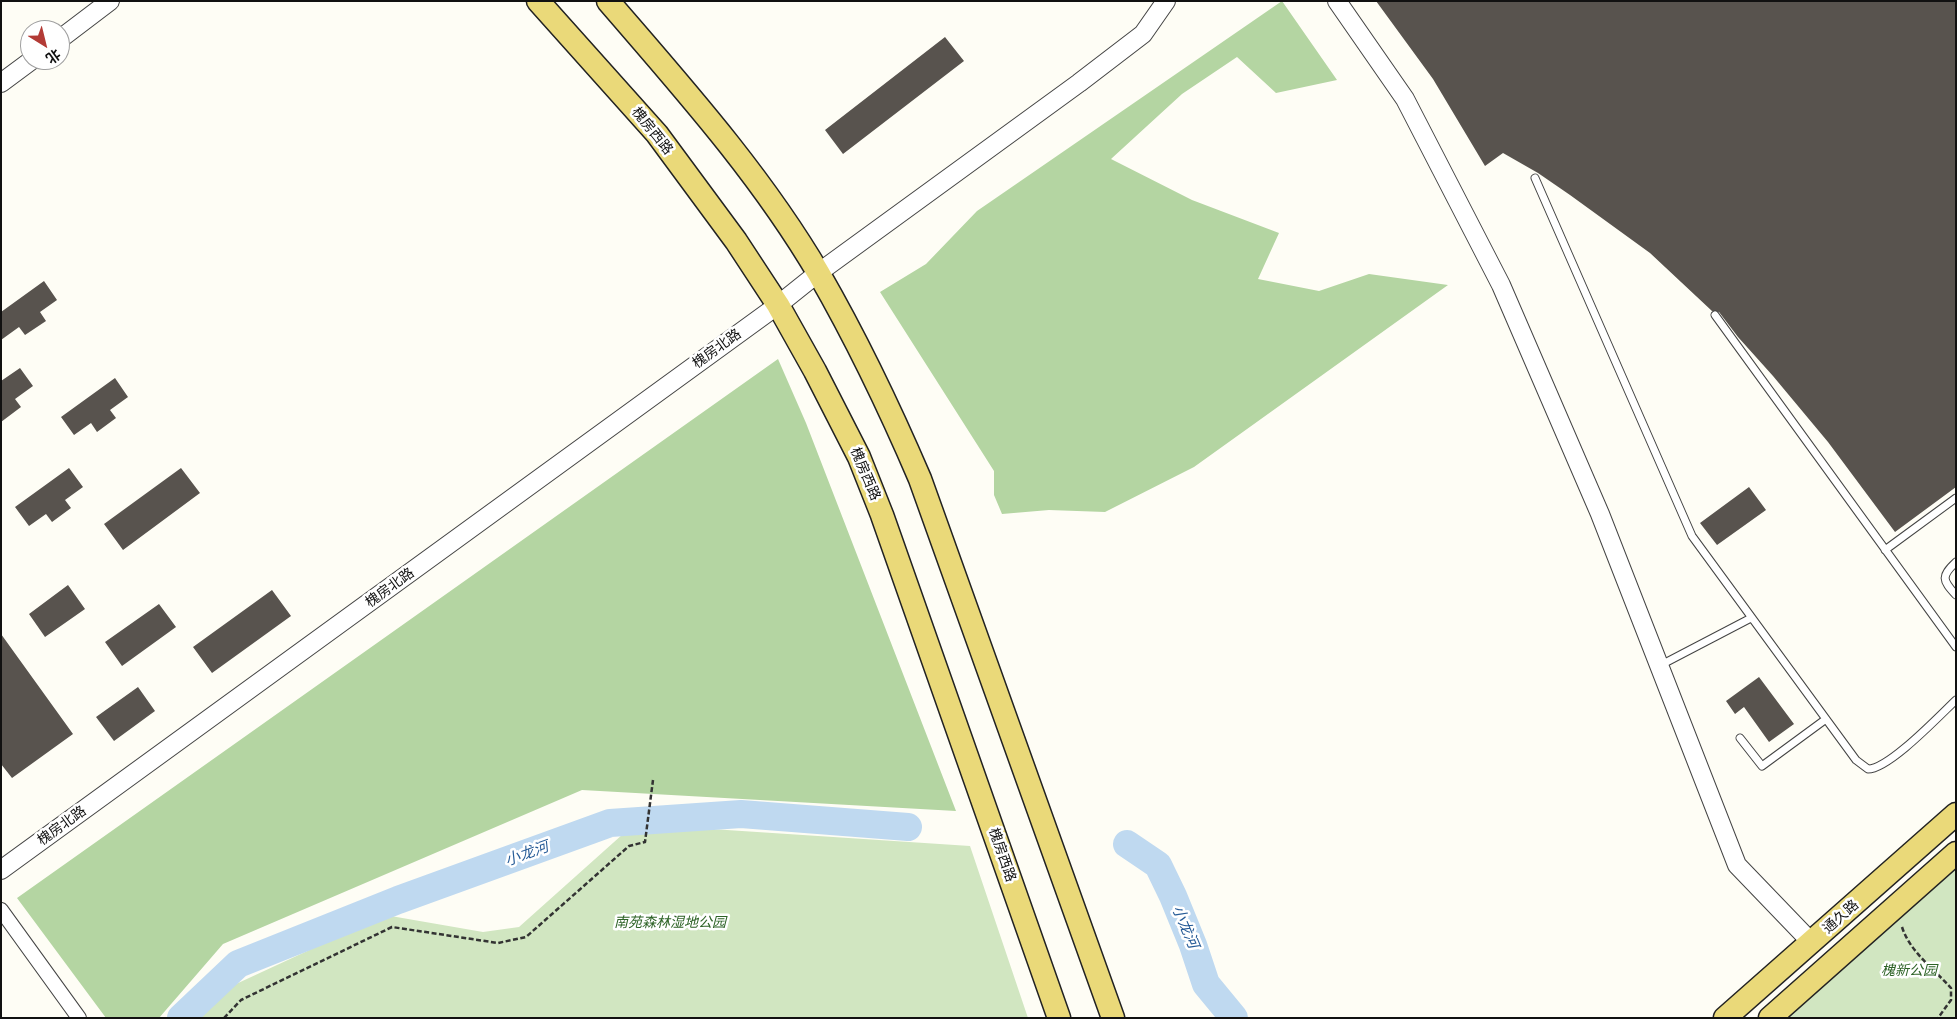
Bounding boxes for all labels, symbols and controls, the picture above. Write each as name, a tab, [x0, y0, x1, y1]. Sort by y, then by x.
north arrow	[20, 20, 70, 70]
text: 北	[42, 45, 64, 68]
street label: 槐房西路	[628, 104, 676, 158]
street label: 槐房北路	[689, 326, 745, 372]
street label: 槐房西路	[846, 445, 884, 503]
street label: 槐房北路	[362, 565, 418, 611]
street label: 槐房北路	[34, 803, 90, 849]
street label: 槐房西路	[985, 826, 1019, 884]
water label: 小龙河	[503, 838, 551, 870]
street label: 通久路	[1820, 897, 1862, 937]
water label: 小龙河	[1168, 903, 1202, 951]
park label: 南苑森林湿地公园	[614, 915, 726, 931]
park label: 槐新公园	[1881, 963, 1937, 979]

